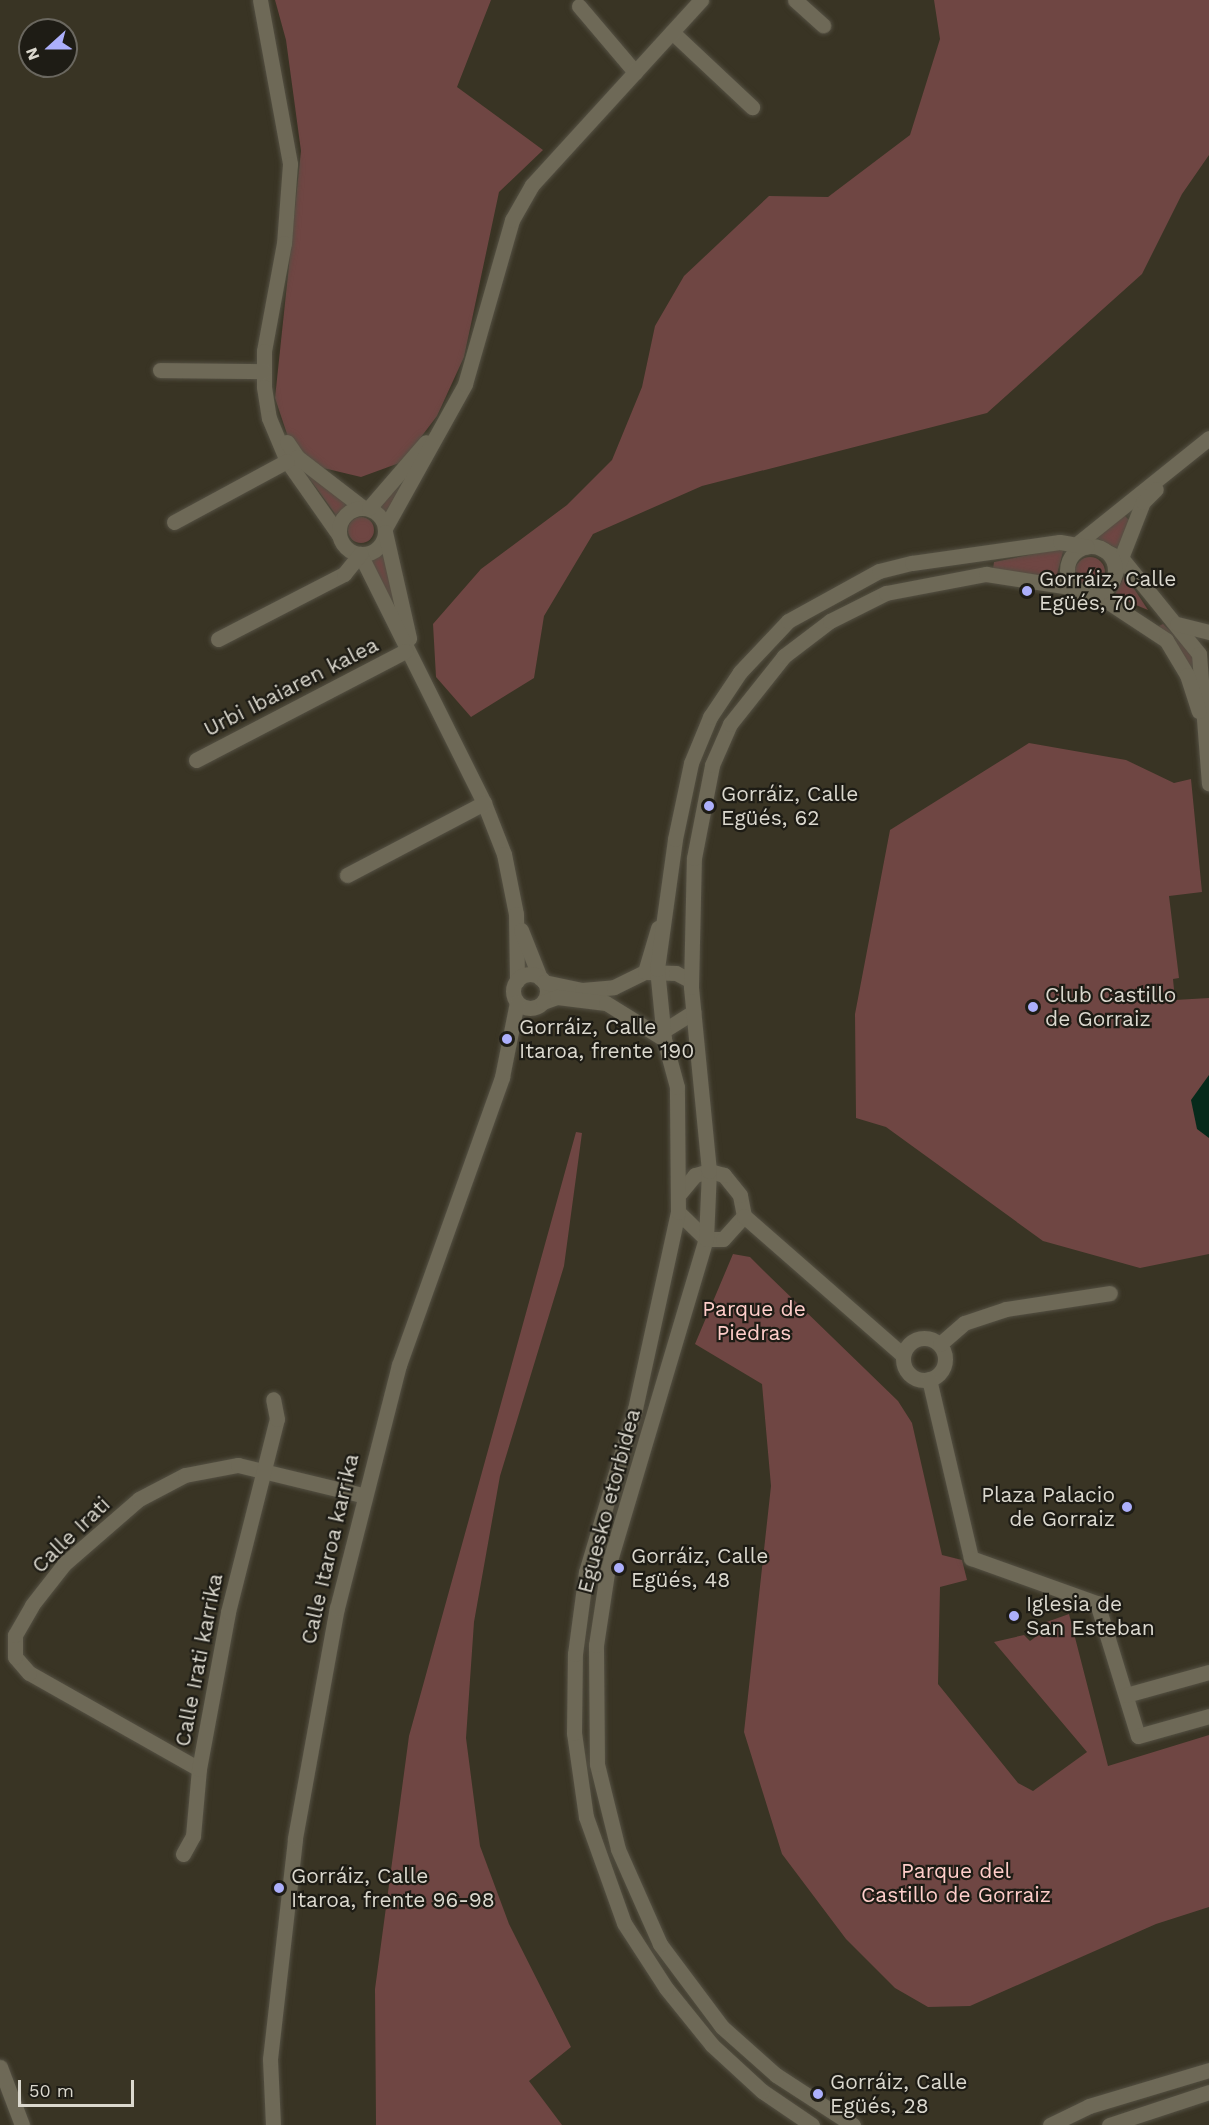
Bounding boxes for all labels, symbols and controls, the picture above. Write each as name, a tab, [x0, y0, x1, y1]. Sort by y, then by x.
north arrow	[18, 18, 78, 78]
text: N	[22, 45, 44, 63]
place label: Gorráiz, Calle Egüés, 70	[1039, 566, 1176, 616]
marker: Gorráiz, Calle Egüés, 70	[1020, 584, 1034, 598]
street label: Urbi Ibaiaren kalea	[200, 632, 382, 742]
place label: Gorráiz, Calle Egüés, 62	[721, 781, 858, 831]
marker: Gorráiz, Calle Egüés, 62	[702, 799, 716, 813]
place label: Club Castillo de Gorraiz	[1045, 982, 1176, 1032]
marker: Club Castillo de Gorraiz	[1026, 1000, 1040, 1014]
place label: Gorráiz, Calle Itaroa, frente 190	[519, 1014, 695, 1064]
marker: Gorráiz, Calle Itaroa, frente 190	[500, 1032, 514, 1046]
park label: Parque de Piedras	[702, 1296, 806, 1346]
street label: Eguesko etorbidea	[572, 1406, 646, 1596]
street label: Calle Itaroa karrika	[296, 1451, 364, 1647]
place label: Plaza Palacio de Gorraiz	[981, 1482, 1115, 1532]
street label: Calle Irati	[27, 1492, 115, 1578]
marker: Plaza Palacio de Gorraiz	[1120, 1500, 1134, 1514]
place label: Gorráiz, Calle Egüés, 48	[631, 1543, 768, 1593]
marker: Gorráiz, Calle Egüés, 48	[612, 1561, 626, 1575]
street label: Calle Irati karrika	[170, 1571, 228, 1749]
place label: Iglesia de San Esteban	[1026, 1591, 1155, 1641]
marker: Iglesia de San Esteban	[1007, 1609, 1021, 1623]
park label: Parque del Castillo de Gorraiz	[861, 1858, 1051, 1908]
place label: Gorráiz, Calle Itaroa, frente 96-98	[291, 1863, 495, 1913]
marker: Gorráiz, Calle Itaroa, frente 96-98	[272, 1881, 286, 1895]
scale bar	[21, 2068, 136, 2106]
place label: Gorráiz, Calle Egüés, 28	[830, 2069, 967, 2119]
text: 50 m	[29, 2080, 74, 2101]
marker: Gorráiz, Calle Egüés, 28	[811, 2087, 825, 2101]

